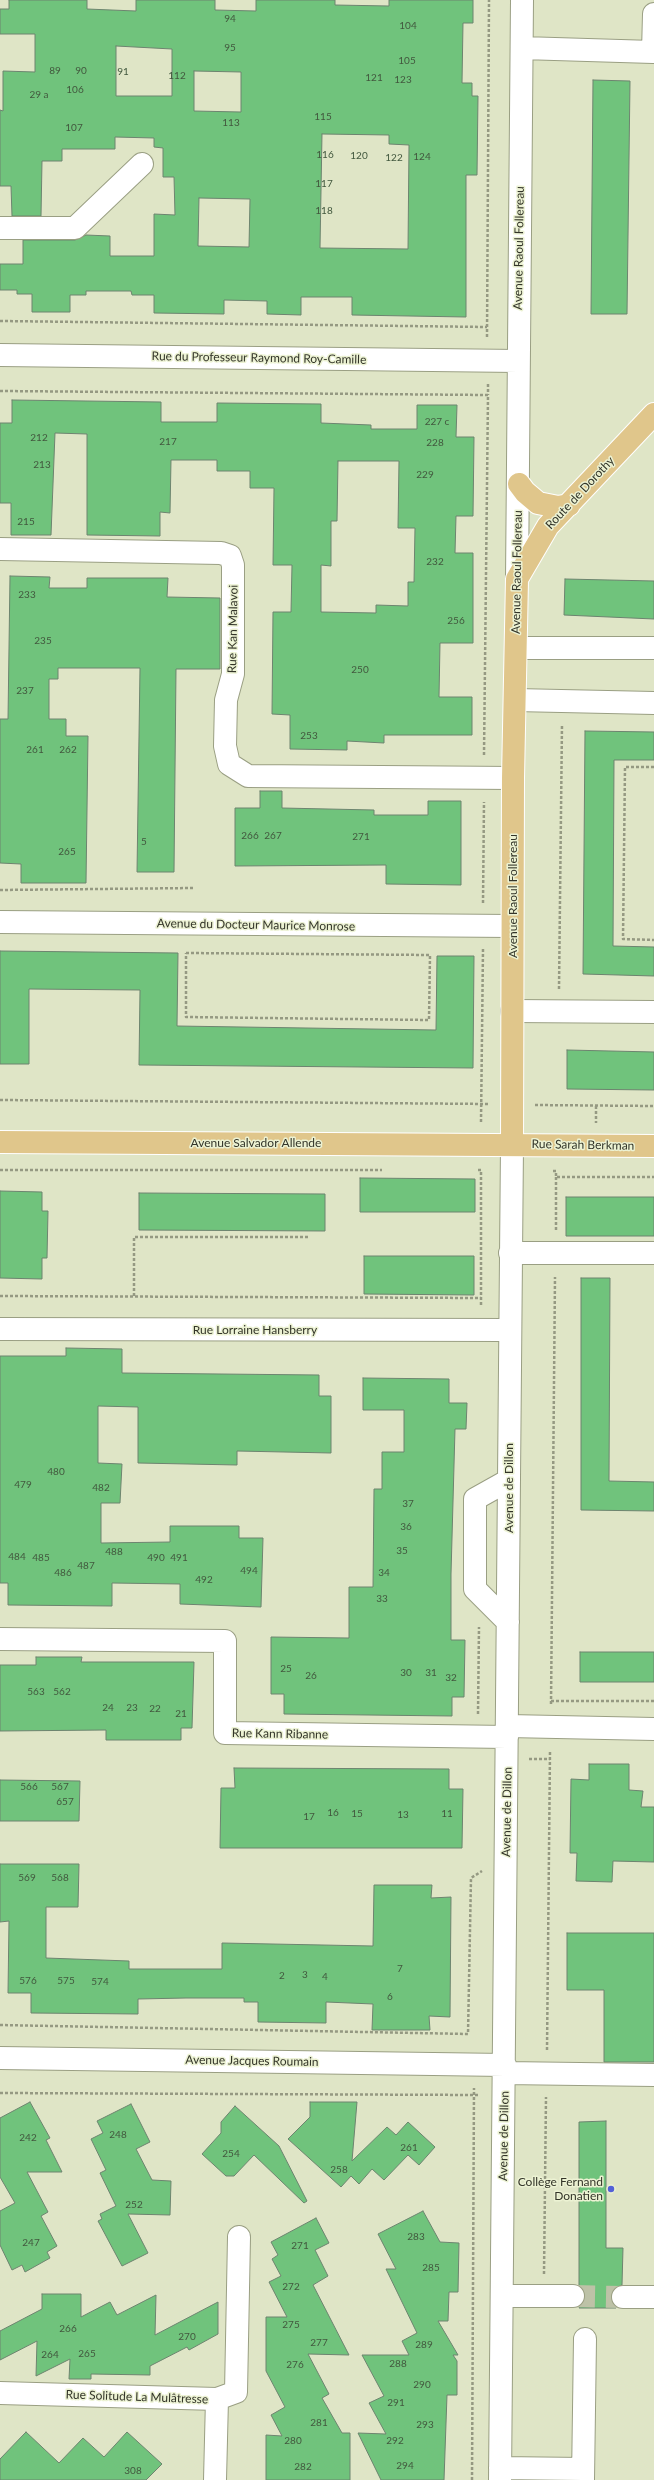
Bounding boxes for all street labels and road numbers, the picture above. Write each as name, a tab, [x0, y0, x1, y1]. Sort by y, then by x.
street label: Avenue Raoul Follereau	[511, 186, 527, 310]
street label: Rue du Professeur Raymond Roy-Camille	[152, 349, 366, 367]
street label: Route de Dorothy	[543, 454, 617, 532]
street label: Avenue Raoul Follereau	[509, 510, 525, 634]
street label: Rue Kan Malavoi	[225, 585, 241, 673]
street label: Avenue Raoul Follereau	[506, 834, 520, 958]
street label: Avenue du Docteur Maurice Monrose	[157, 916, 355, 934]
street label: Avenue Salvador Allende	[191, 1136, 321, 1150]
street label: Rue Sarah Berkman	[532, 1137, 634, 1153]
street label: Rue Lorraine Hansberry	[193, 1323, 317, 1337]
street label: Avenue de Dillon	[502, 1443, 516, 1533]
street label: Rue Kann Ribanne	[232, 1726, 328, 1742]
street label: Avenue de Dillon	[499, 1767, 515, 1857]
street label: Avenue Jacques Roumain	[185, 2053, 319, 2069]
street label: Avenue de Dillon	[496, 2091, 512, 2181]
street label: Rue Solitude La Mulâtresse	[65, 2387, 209, 2407]

